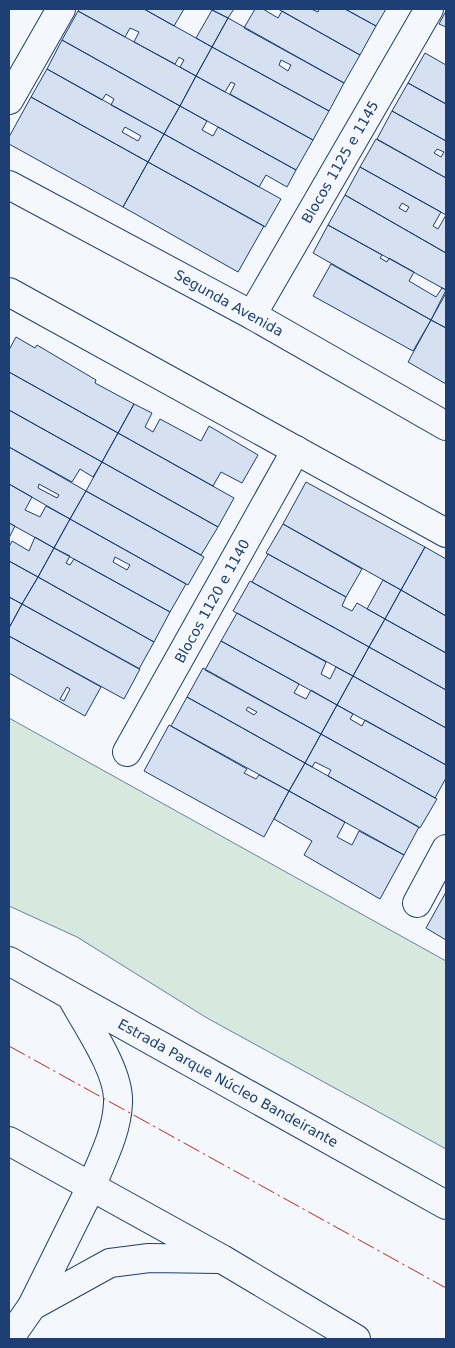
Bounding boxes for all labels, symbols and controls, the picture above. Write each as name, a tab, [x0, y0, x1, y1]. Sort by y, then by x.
street label: Blocos 1125 e 1145	[298, 98, 382, 226]
street label: Segunda Avenida	[172, 266, 286, 340]
street label: Blocos 1120 e 1140	[171, 536, 253, 666]
street label: Estrada Parque Núcleo Bandeirante	[115, 1016, 341, 1150]

